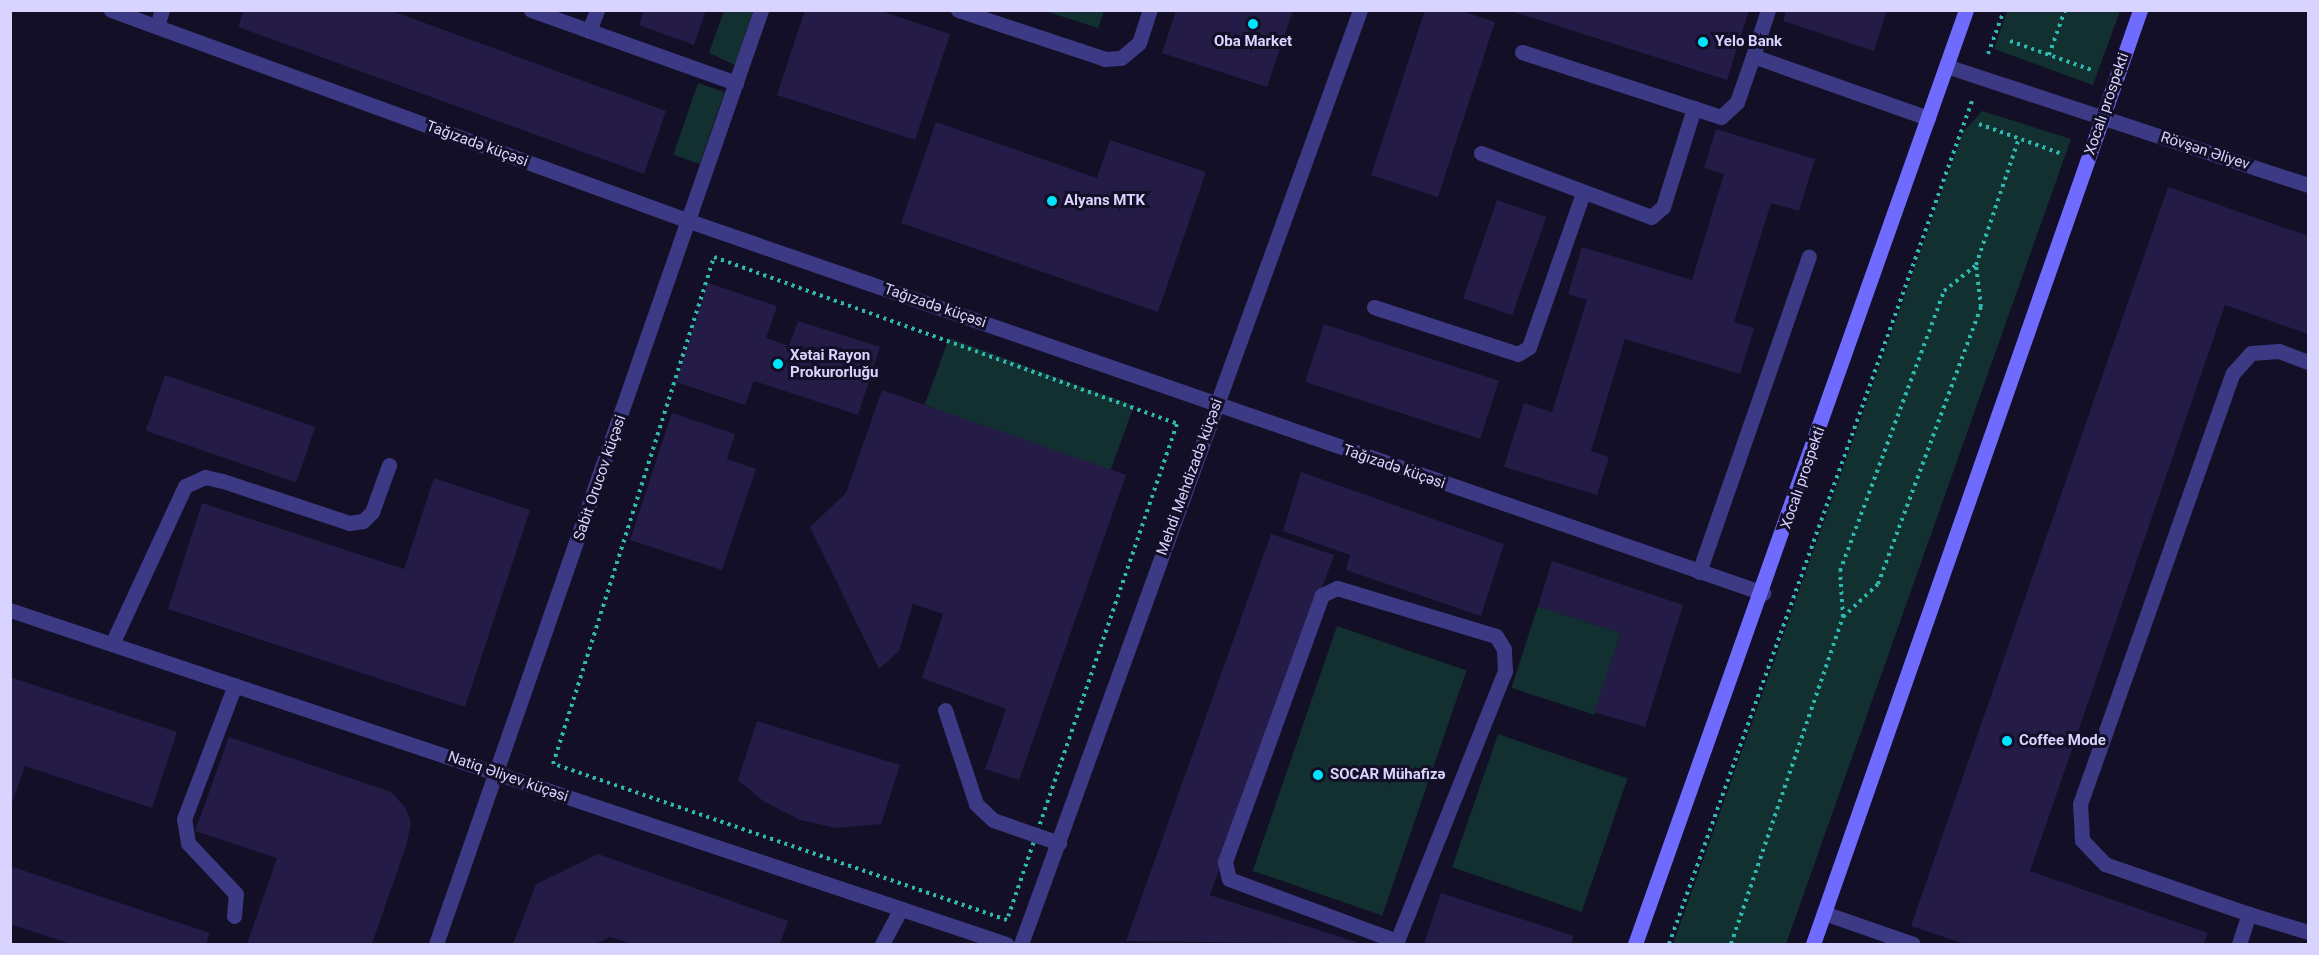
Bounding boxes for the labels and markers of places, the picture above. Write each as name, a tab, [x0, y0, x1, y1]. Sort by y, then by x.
marker: Oba Market	[1246, 17, 1260, 31]
place label: Oba Market	[1214, 33, 1292, 51]
place label: Yelo Bank	[1715, 33, 1782, 51]
marker: Yelo Bank	[1696, 35, 1710, 49]
place label: Alyans MTK	[1064, 192, 1145, 210]
marker: Alyans MTK	[1045, 194, 1059, 208]
place label: Xətai Rayon Prokurorluğu	[790, 346, 878, 381]
marker: Xətai Rayon Prokurorluğu	[771, 357, 785, 371]
place label: Coffee Mode	[2019, 732, 2106, 750]
marker: Coffee Mode	[2000, 734, 2014, 748]
place label: SOCAR Mühafizə	[1330, 766, 1445, 784]
marker: SOCAR Mühafizə	[1311, 768, 1325, 782]

